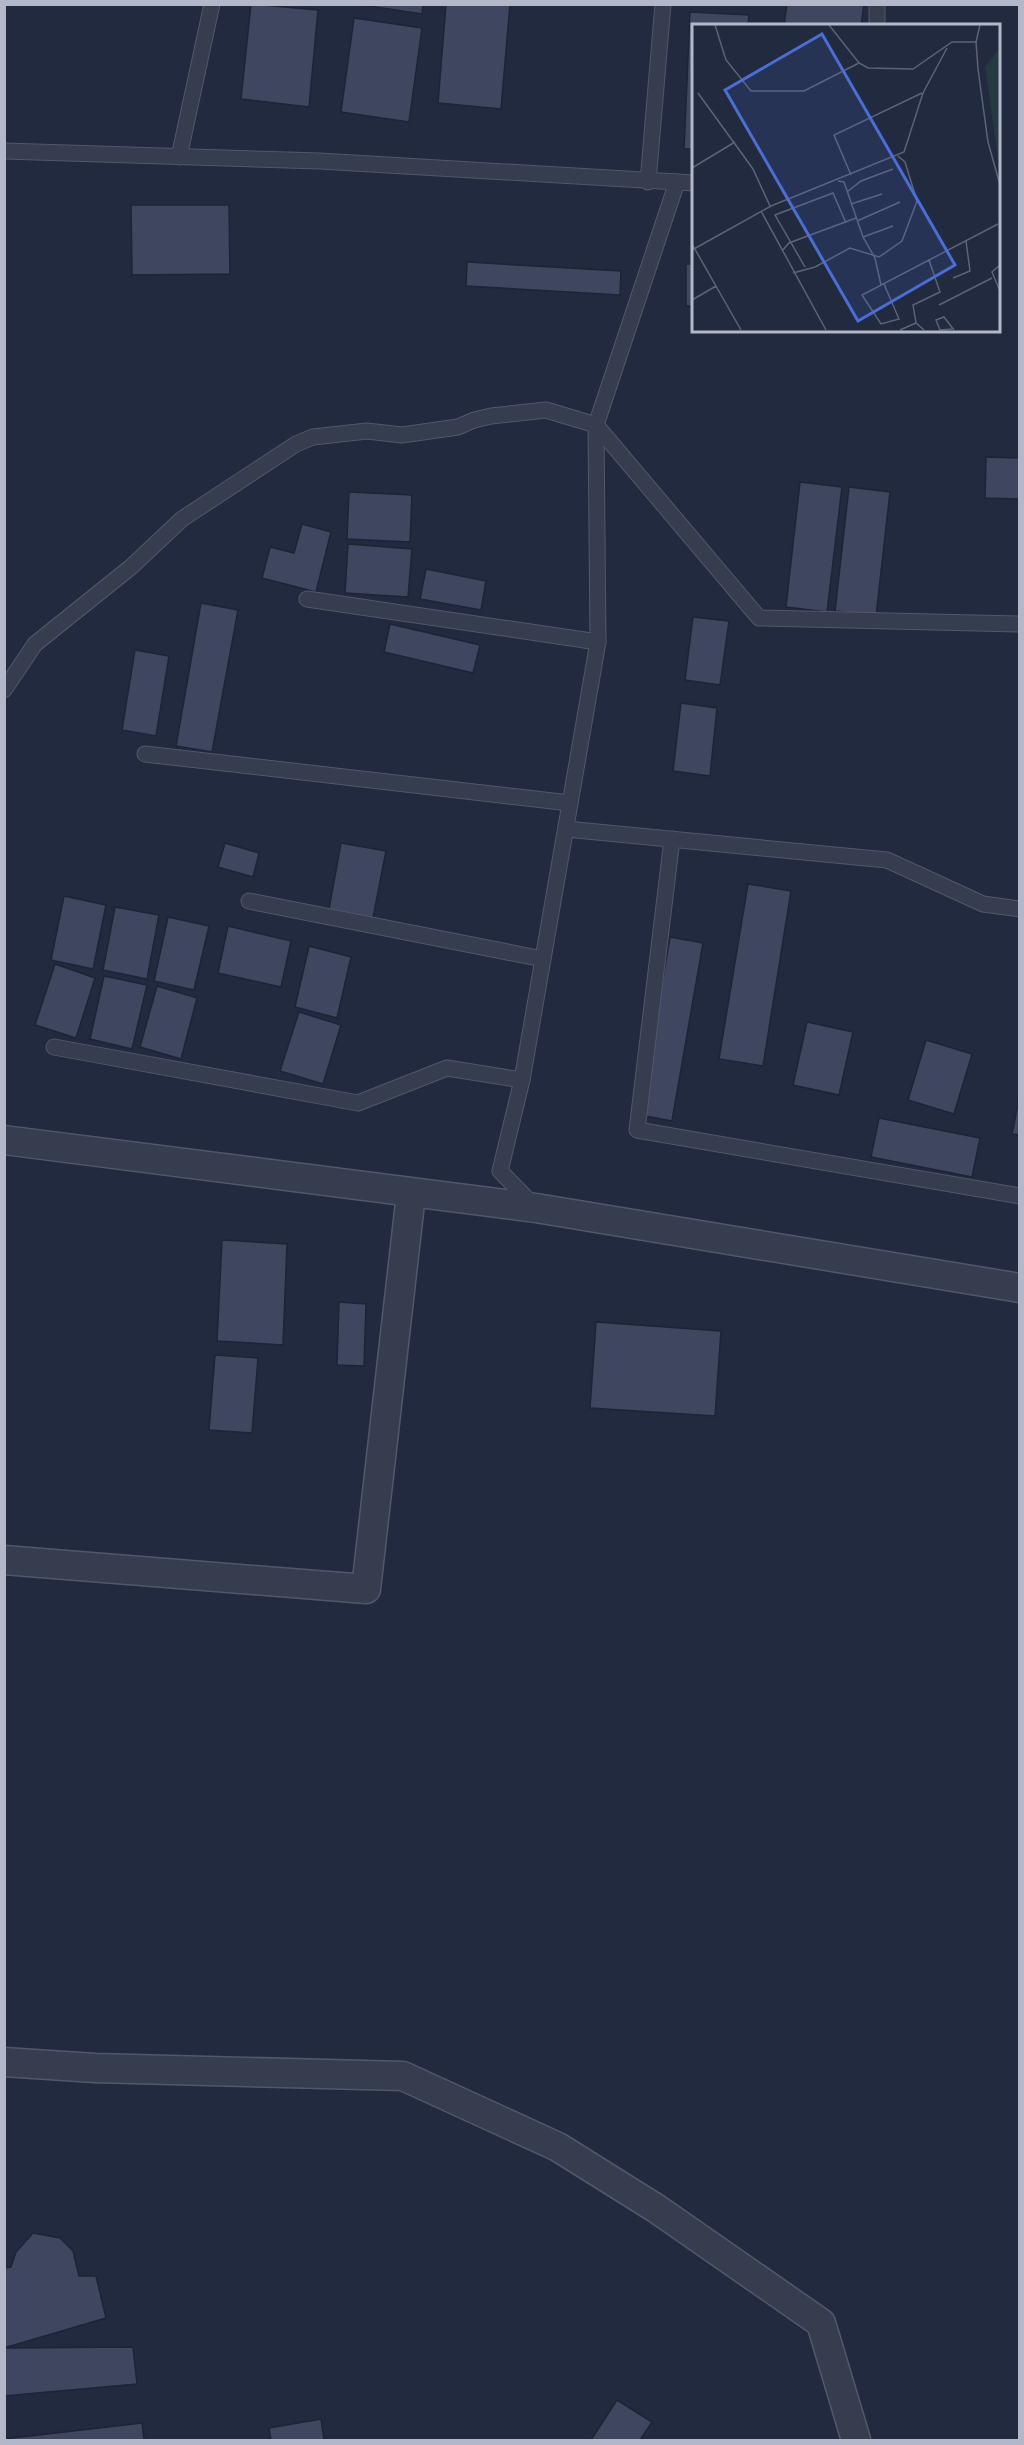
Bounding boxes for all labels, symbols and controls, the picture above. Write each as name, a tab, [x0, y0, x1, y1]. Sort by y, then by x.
inset map	[692, 24, 1000, 332]

